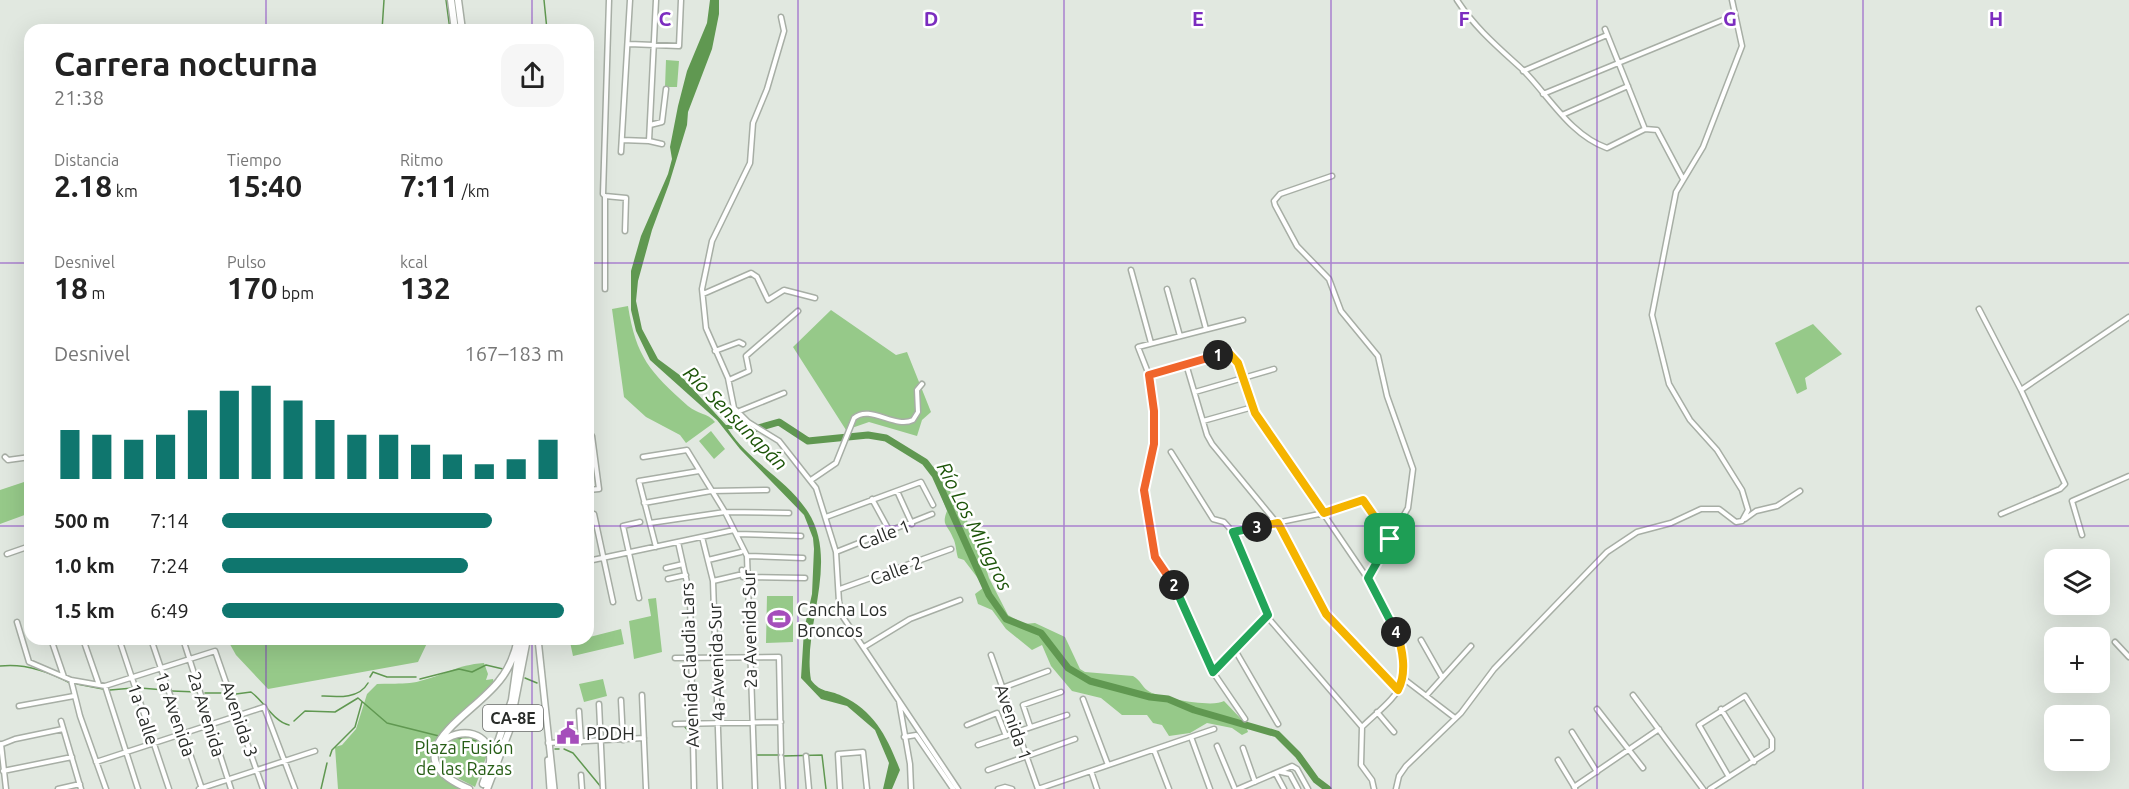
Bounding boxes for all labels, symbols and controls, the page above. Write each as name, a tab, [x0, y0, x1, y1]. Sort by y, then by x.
text: C	[659, 7, 672, 30]
text: D	[924, 7, 938, 30]
text: E	[1192, 7, 1204, 30]
text: F	[1458, 7, 1470, 30]
text: G	[1723, 7, 1737, 30]
text: H	[1989, 7, 2003, 30]
button: share	[501, 44, 564, 107]
text: Carrera nocturna	[54, 45, 318, 82]
text: 21:38	[54, 86, 104, 109]
text: Distancia	[54, 151, 119, 169]
text: Tiempo	[227, 151, 282, 169]
text: Ritmo	[400, 151, 443, 169]
text: 2.18	[54, 169, 112, 203]
text: 15:40	[227, 169, 302, 203]
text: 7:11	[400, 169, 458, 203]
text: km	[112, 182, 138, 200]
text: /km	[458, 182, 490, 200]
text: Desnivel	[54, 253, 115, 271]
text: Pulso	[227, 253, 266, 271]
text: kcal	[400, 253, 428, 271]
text: 18	[54, 271, 88, 305]
text: 170	[227, 271, 278, 305]
text: 132	[400, 271, 451, 305]
text: m	[88, 284, 105, 302]
text: bpm	[278, 284, 314, 302]
pin: 1	[1203, 340, 1233, 370]
text: Desnivel	[54, 342, 130, 365]
text: 167–183 m	[465, 342, 564, 365]
text: 1	[1213, 346, 1223, 364]
water label: Río Sensunapán	[679, 361, 793, 475]
water label: Río Los Milagros	[933, 458, 1018, 595]
text: 500 m	[54, 509, 110, 532]
text: 7:14	[150, 509, 189, 532]
pin: 3	[1242, 512, 1272, 542]
pin	[1364, 513, 1415, 564]
street label: Calle 1	[855, 515, 913, 553]
text: 3	[1252, 518, 1262, 536]
icon: arrive	[1373, 522, 1406, 555]
map controls	[2044, 549, 2110, 771]
button: layers	[2044, 549, 2110, 615]
street label: Calle 2	[867, 551, 925, 589]
text: 1.0 km	[54, 554, 115, 577]
text: 7:24	[150, 554, 189, 577]
street label: 2a Avenida Sur	[738, 569, 760, 689]
pin: 2	[1159, 570, 1189, 600]
text: 2	[1169, 576, 1179, 594]
street label: Avenida Claudia Lars	[676, 582, 702, 748]
text: 1.5 km	[54, 599, 115, 622]
text: 6:49	[150, 599, 189, 622]
place label: Cancha Los Broncos	[797, 599, 887, 640]
street label: 4a Avenida Sur	[704, 602, 728, 722]
sports icon: Cancha Los Broncos	[766, 606, 792, 632]
pin: 4	[1381, 617, 1411, 647]
text: 4	[1391, 623, 1401, 641]
button: +	[2044, 627, 2110, 693]
street label: 1a Avenida	[152, 669, 200, 759]
street label: 2a Avenida	[185, 669, 229, 759]
street label: Avenida 3	[218, 678, 262, 760]
street label: 1a Calle	[125, 681, 163, 747]
street label: Avenida 1	[992, 681, 1036, 763]
road number: CA-8E	[483, 705, 543, 731]
button: −	[2044, 705, 2110, 771]
public building icon: PDDH	[555, 720, 581, 746]
place label: PDDH	[586, 723, 635, 743]
park label: Plaza Fusión de las Razas	[415, 737, 513, 778]

